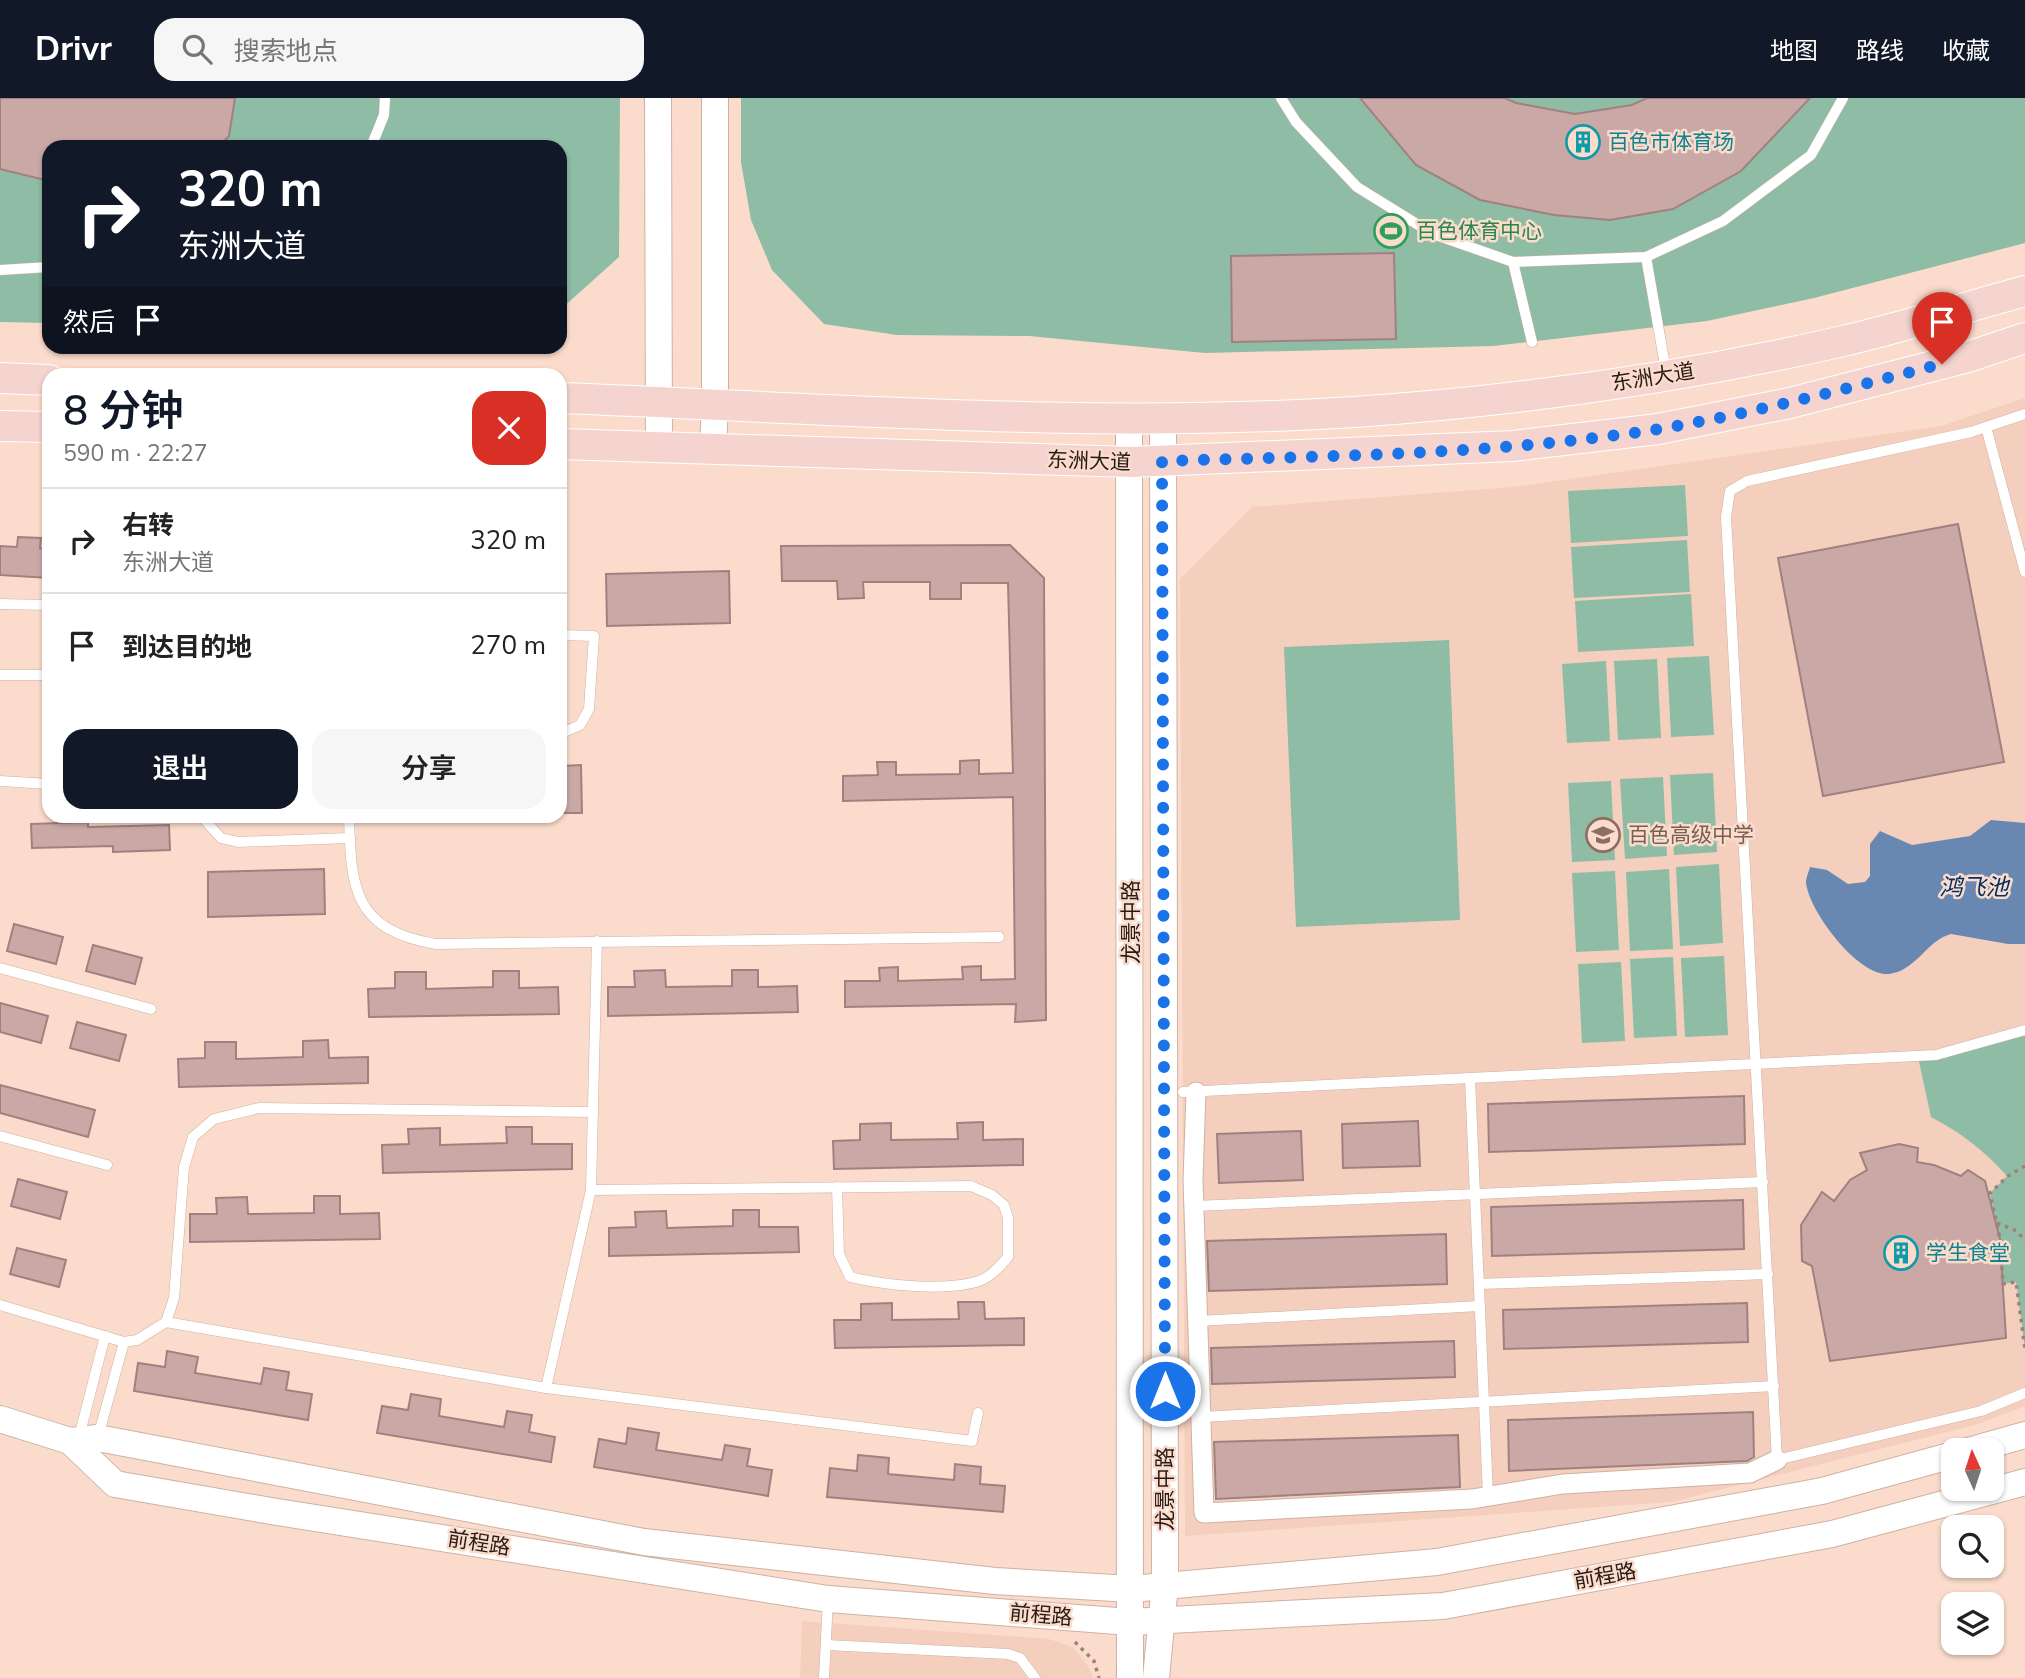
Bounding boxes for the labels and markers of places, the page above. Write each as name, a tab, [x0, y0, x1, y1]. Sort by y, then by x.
building icon: 百色市体育场	[1564, 123, 1602, 161]
place label: 百色市体育场	[1608, 128, 1734, 156]
sports icon: 百色体育中心	[1372, 212, 1410, 250]
place label: 百色体育中心	[1416, 217, 1542, 245]
pin	[1912, 292, 1972, 364]
school or university icon: 百色高级中学	[1584, 816, 1622, 854]
place label: 百色高级中学	[1628, 821, 1754, 849]
building icon: 学生食堂	[1882, 1234, 1920, 1272]
place label: 学生食堂	[1926, 1239, 2010, 1267]

